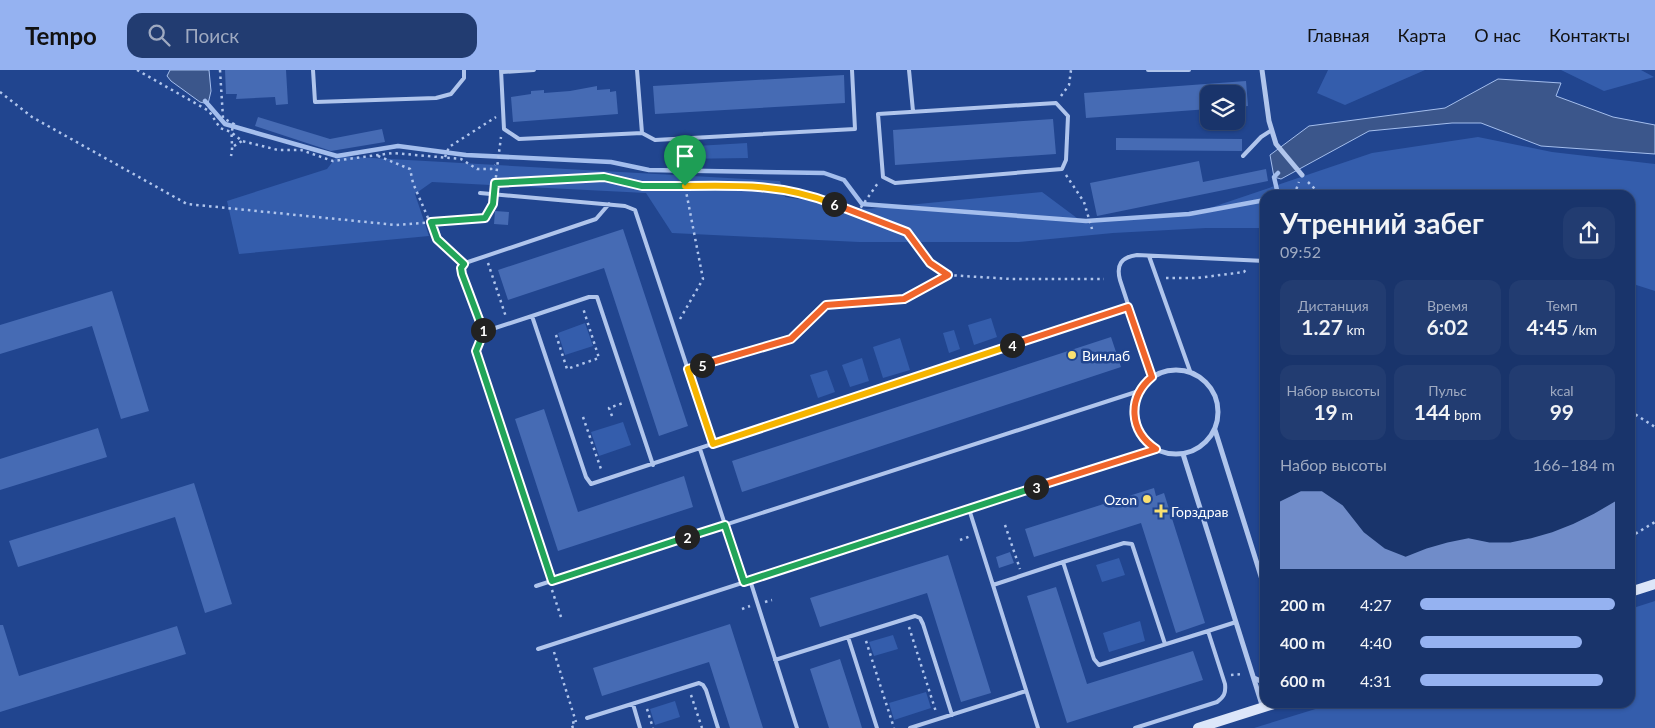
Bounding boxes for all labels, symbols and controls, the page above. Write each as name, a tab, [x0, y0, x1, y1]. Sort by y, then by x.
search box	[127, 13, 477, 58]
text: Tempo	[25, 21, 97, 50]
icon: search	[145, 21, 173, 49]
text: Поиск	[185, 24, 239, 47]
text: Главная	[1307, 24, 1370, 46]
text: Карта	[1398, 24, 1446, 46]
text: О нас	[1474, 24, 1521, 46]
text: Контакты	[1549, 24, 1630, 46]
map controls	[1200, 85, 1245, 130]
button: layers	[1200, 85, 1245, 130]
pin	[664, 135, 706, 186]
icon: arrive	[671, 142, 699, 170]
pin: 6	[822, 192, 846, 216]
text: 6	[830, 196, 839, 213]
text: Утренний забег	[1280, 206, 1484, 240]
button: share	[1563, 207, 1615, 259]
text: 09:52	[1280, 242, 1321, 261]
text: Дистанция	[1298, 297, 1369, 314]
text: Время	[1427, 297, 1468, 314]
text: Темп	[1546, 297, 1578, 314]
text: 1.27	[1301, 314, 1343, 339]
text: 6:02	[1427, 314, 1468, 339]
text: 4:45	[1527, 314, 1569, 339]
pin: 1	[470, 318, 496, 342]
text: km	[1343, 321, 1365, 338]
text: /km	[1569, 321, 1597, 338]
text: 1	[479, 322, 488, 339]
pin: 4	[1000, 332, 1024, 358]
text: 4	[1008, 337, 1017, 354]
place label: Винлаб	[1082, 347, 1130, 364]
marker: Винлаб	[1066, 349, 1078, 361]
pin: 5	[690, 352, 714, 378]
text: 5	[698, 357, 707, 374]
text: Набор высоты	[1286, 382, 1380, 399]
text: Пульс	[1428, 382, 1467, 399]
text: kcal	[1550, 382, 1574, 399]
text: 19	[1313, 399, 1338, 424]
text: 144	[1414, 399, 1450, 424]
text: 99	[1550, 399, 1574, 424]
text: m	[1338, 406, 1353, 423]
text: bpm	[1450, 406, 1481, 423]
text: Набор высоты	[1280, 455, 1387, 474]
text: 166–184 m	[1533, 455, 1615, 474]
pin: 3	[1024, 474, 1048, 500]
text: 3	[1032, 479, 1041, 496]
place label: Ozon	[1104, 491, 1137, 508]
marker: Ozon	[1141, 493, 1153, 505]
place label: Горздрав	[1171, 503, 1228, 520]
marker: Горздрав	[1155, 505, 1167, 517]
pin: 2	[674, 524, 700, 550]
text: 2	[683, 529, 692, 546]
text: 200 m	[1280, 595, 1325, 614]
text: 4:27	[1360, 595, 1392, 614]
text: 400 m	[1280, 633, 1325, 652]
text: 4:40	[1360, 633, 1392, 652]
text: 600 m	[1280, 671, 1325, 690]
text: 4:31	[1360, 671, 1392, 690]

